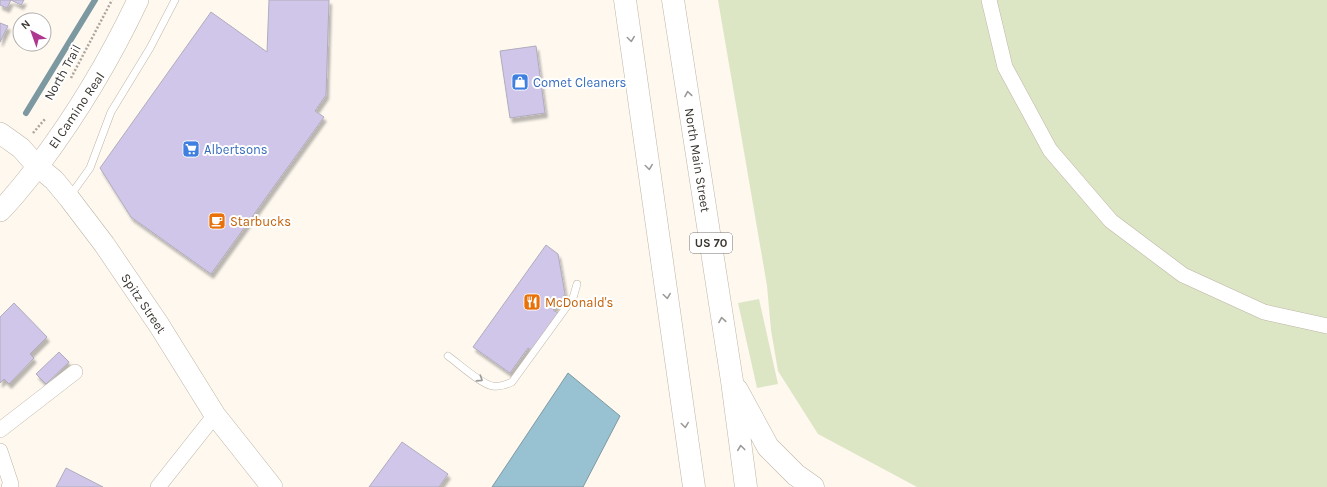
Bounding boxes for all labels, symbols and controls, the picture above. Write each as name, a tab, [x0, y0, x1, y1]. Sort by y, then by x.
north arrow	[12, 12, 52, 52]
text: N	[19, 17, 33, 32]
one-way arrow	[626, 36, 635, 42]
street label: North Trail	[41, 42, 84, 103]
street label: El Camino Real	[45, 69, 107, 151]
shop icon: Comet Cleaners	[510, 72, 530, 92]
place label: Comet Cleaners	[533, 75, 627, 90]
one-way arrow	[684, 91, 693, 97]
street label: North Main Street	[682, 107, 713, 213]
supermarket icon: Albertsons	[181, 139, 201, 159]
place label: Albertsons	[204, 142, 268, 157]
one-way arrow	[644, 164, 653, 170]
cafe icon: Starbucks	[207, 211, 227, 231]
place label: Starbucks	[230, 214, 291, 229]
road number: US 70	[690, 233, 732, 253]
street label: Spitz Street	[118, 270, 169, 336]
restaurant icon: McDonald's	[522, 292, 542, 312]
one-way arrow	[662, 293, 671, 299]
place label: McDonald's	[545, 295, 614, 310]
one-way arrow	[719, 317, 727, 323]
one-way arrow	[476, 374, 483, 382]
one-way arrow	[680, 422, 689, 428]
one-way arrow	[737, 445, 746, 451]

